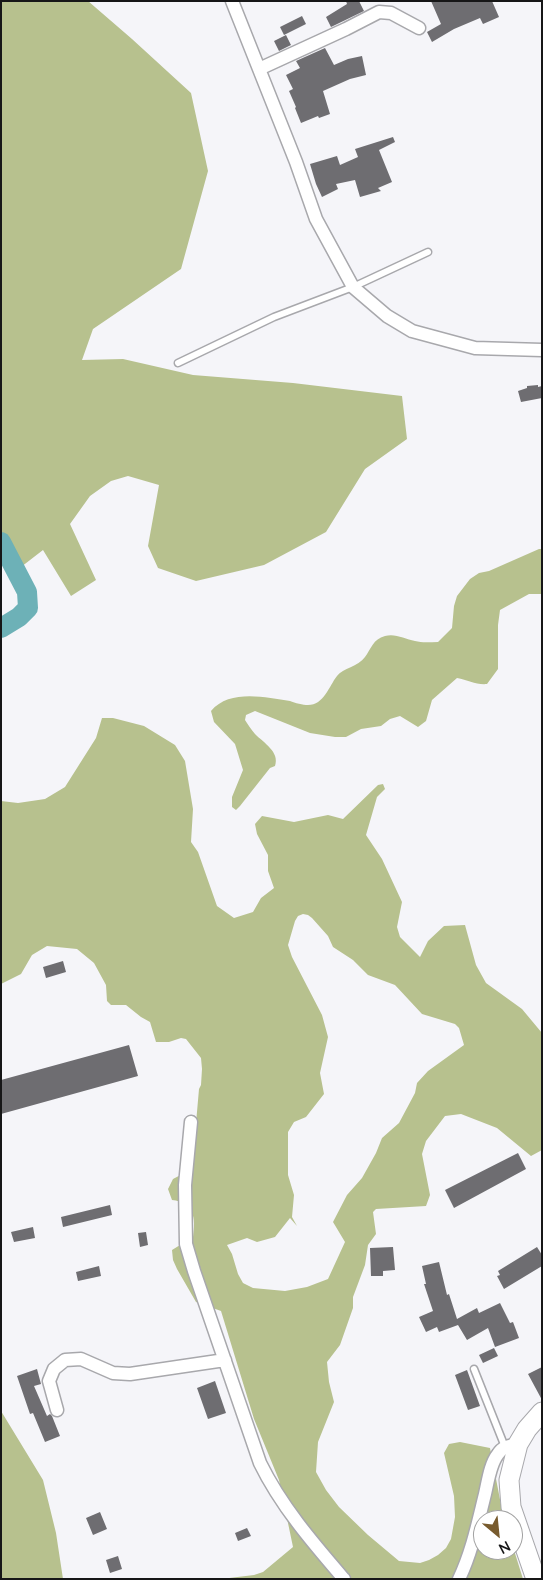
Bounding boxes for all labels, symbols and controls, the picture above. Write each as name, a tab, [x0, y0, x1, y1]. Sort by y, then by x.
north arrow	[473, 1510, 523, 1560]
text: N	[496, 1538, 514, 1558]

